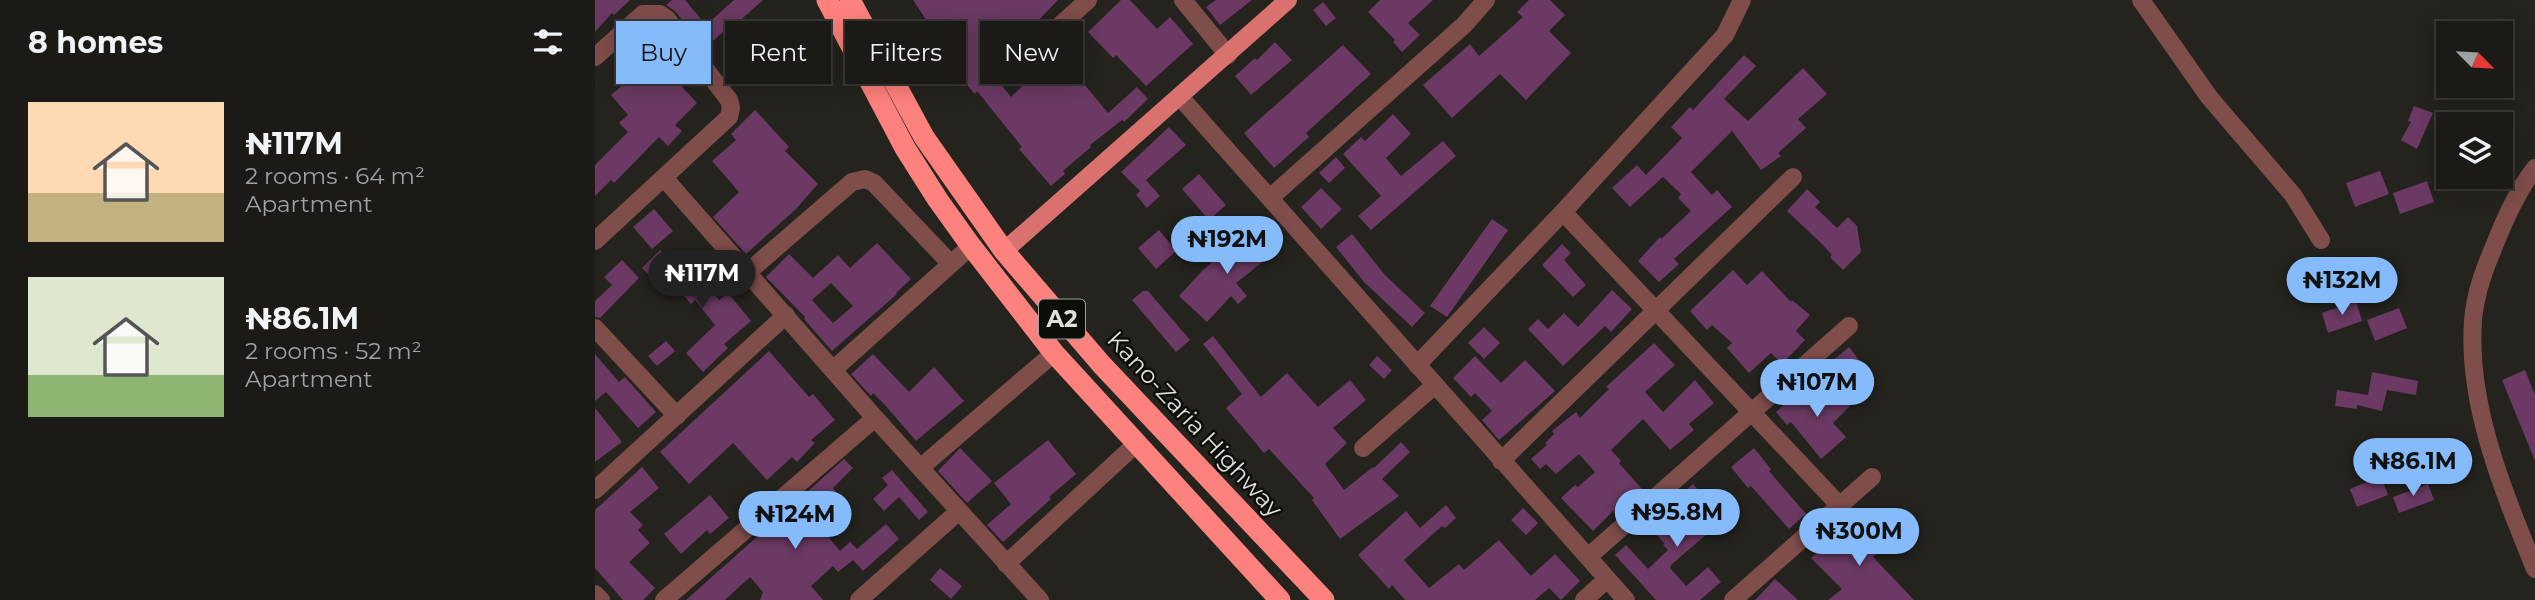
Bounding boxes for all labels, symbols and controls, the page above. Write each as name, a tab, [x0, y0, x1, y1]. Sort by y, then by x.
chip: Buy	[616, 21, 711, 84]
chip: Rent	[725, 21, 831, 84]
chip: Filters	[845, 21, 966, 84]
chip: New	[980, 21, 1083, 84]
north arrow	[2436, 21, 2513, 98]
map controls	[2436, 21, 2513, 189]
icon: filters	[529, 23, 567, 61]
text: 8 homes	[28, 24, 163, 61]
button: layers	[2436, 112, 2513, 189]
text: ₦117M	[245, 125, 343, 162]
icon: home	[84, 130, 168, 214]
text: 2 rooms · 64 m²	[245, 162, 425, 190]
text: Apartment	[245, 190, 373, 218]
pin: ₦192M	[1178, 216, 1276, 276]
text: ₦192M	[1187, 225, 1267, 253]
pin: ₦117M	[653, 250, 751, 310]
pin: ₦132M	[2293, 258, 2391, 317]
text: ₦117M	[664, 259, 740, 287]
text: ₦132M	[2303, 266, 2381, 294]
text: ₦86.1M	[245, 300, 359, 337]
road number: A2	[1039, 300, 1085, 338]
icon: home	[84, 305, 168, 389]
street label: Kano-Zaria Highway	[1101, 325, 1289, 523]
text: 2 rooms · 52 m²	[245, 337, 422, 365]
pin: ₦107M	[1768, 360, 1866, 419]
text: Apartment	[245, 365, 373, 393]
text: ₦107M	[1776, 368, 1858, 396]
pin: ₦86.1M	[2356, 438, 2470, 498]
text: ₦86.1M	[2369, 447, 2457, 475]
pin: ₦95.8M	[1620, 490, 1734, 549]
pin: ₦124M	[746, 491, 844, 551]
text: ₦95.8M	[1631, 498, 1723, 526]
text: ₦124M	[755, 500, 835, 528]
pin: ₦300M	[1810, 508, 1908, 568]
text: ₦300M	[1815, 517, 1903, 545]

